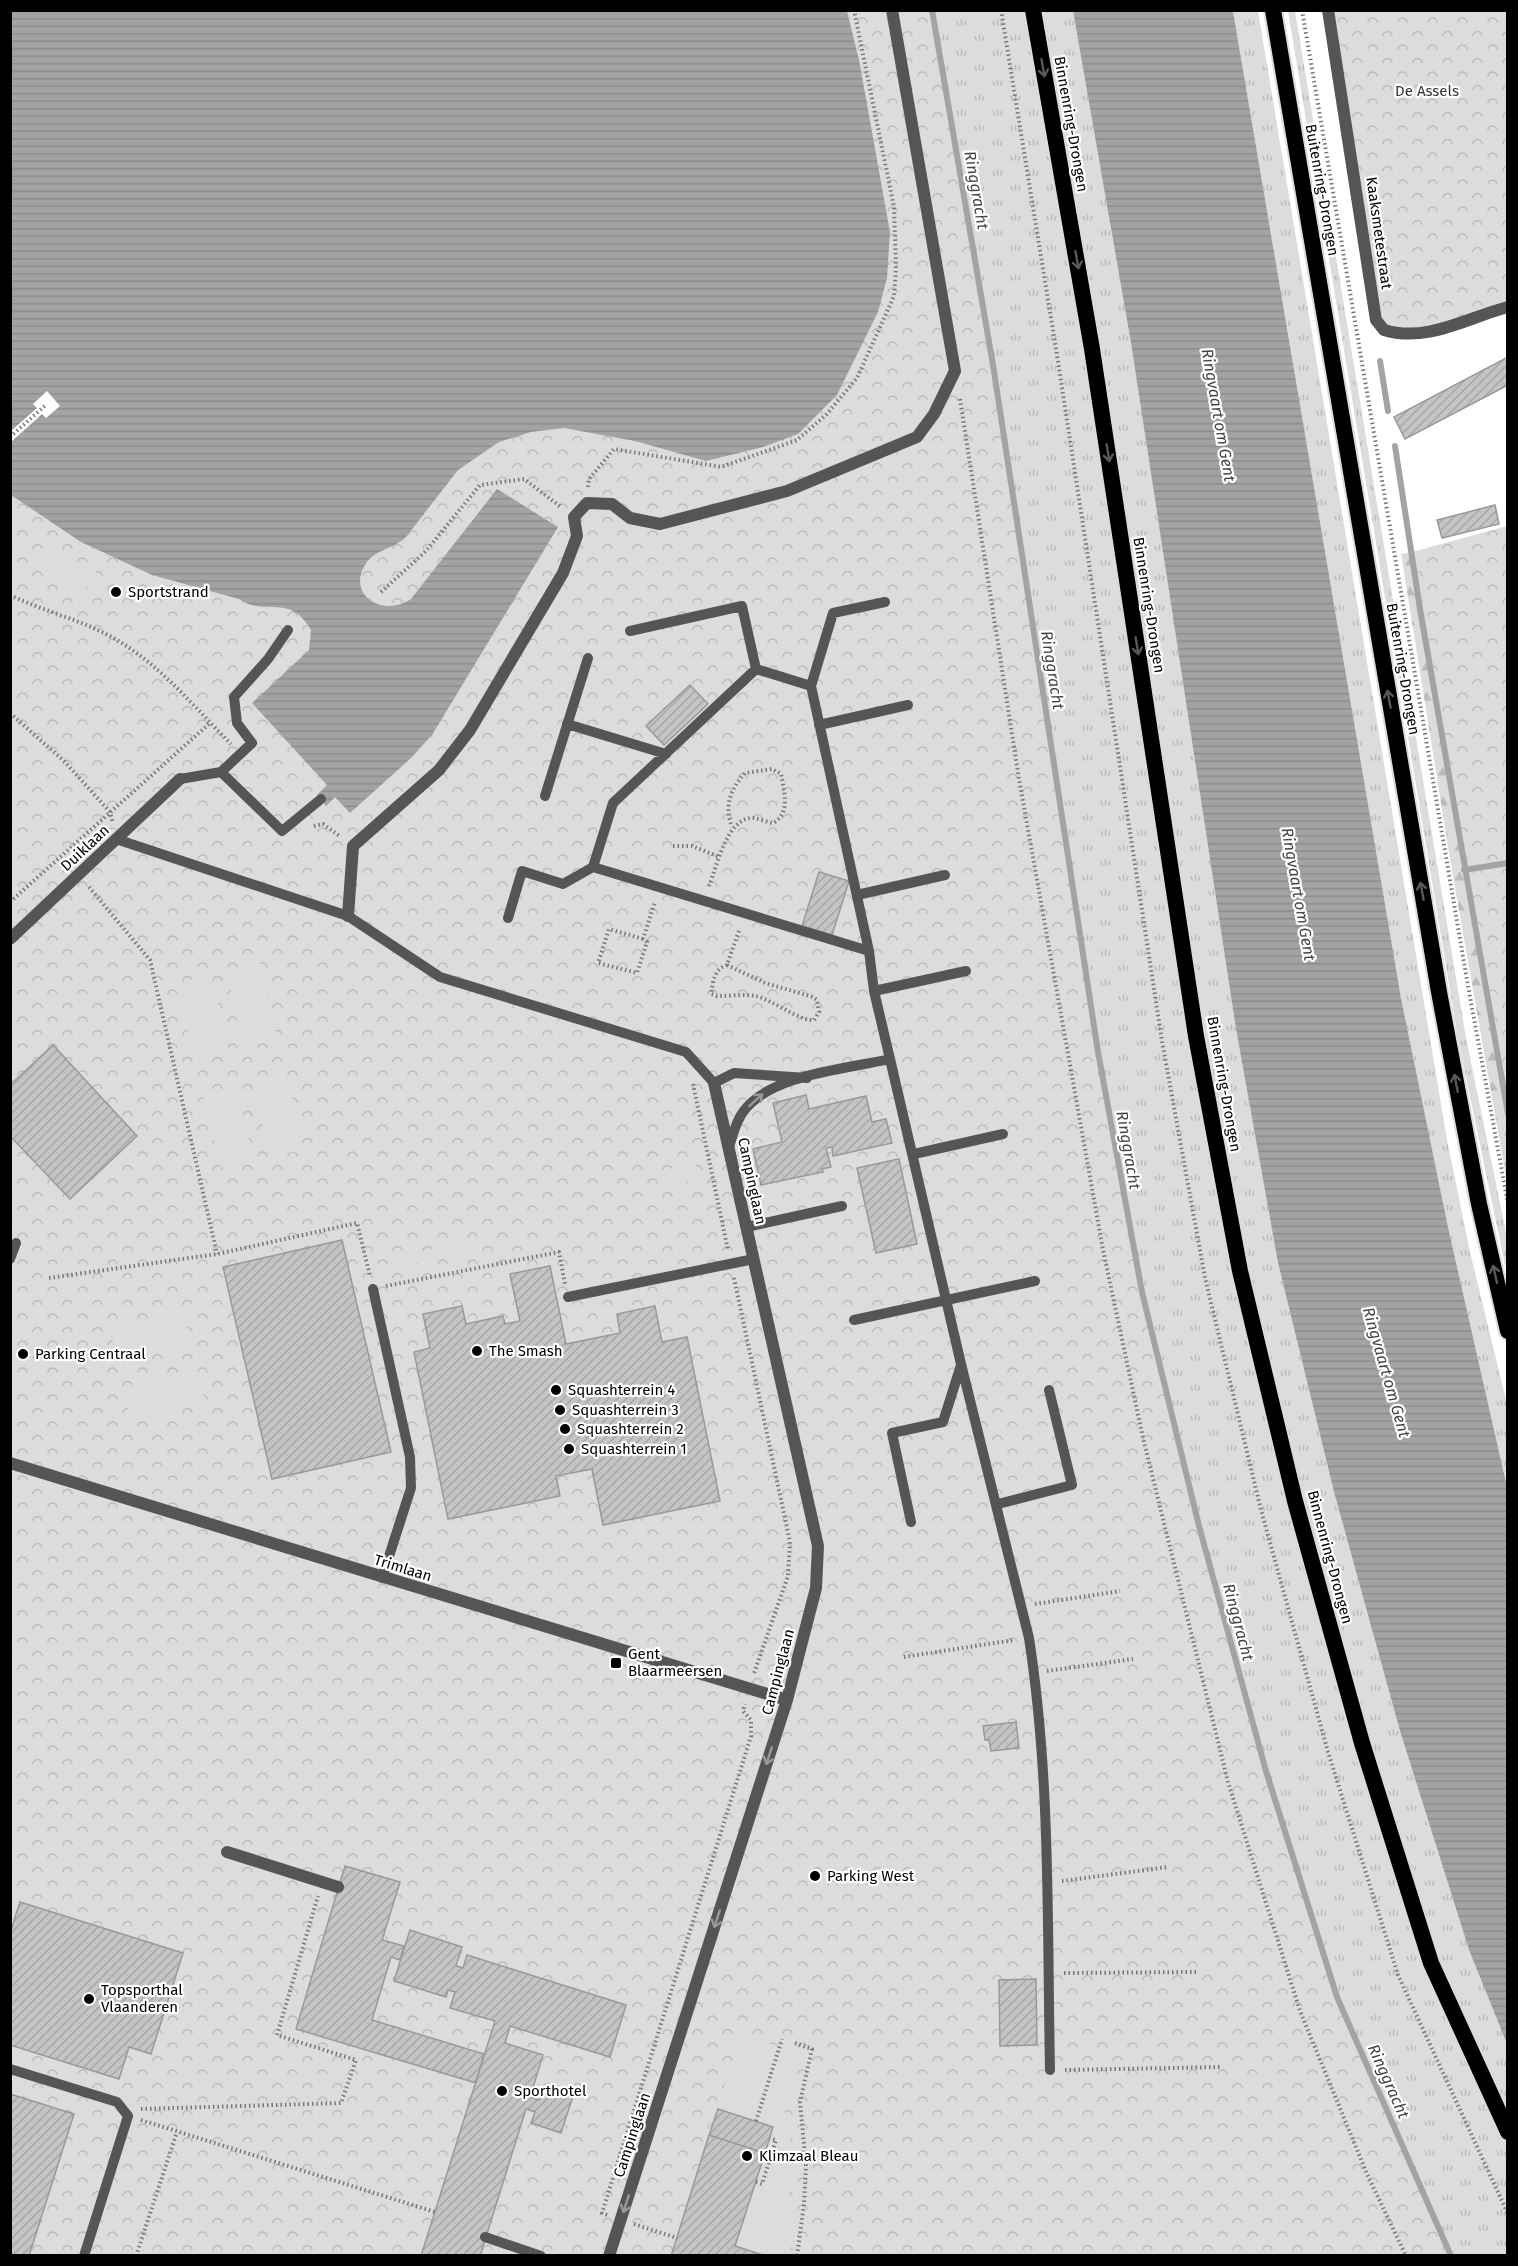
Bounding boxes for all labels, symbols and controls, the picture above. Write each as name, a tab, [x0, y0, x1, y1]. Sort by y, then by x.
street label: Binnenring-Drongen	[1050, 55, 1092, 193]
one-way arrow	[1038, 58, 1049, 77]
park label: De Assels	[1395, 82, 1459, 100]
street label: Buitenring-Drongen	[1302, 123, 1342, 257]
water label: Ringgracht	[960, 149, 993, 231]
street label: Kaaksmetestraat	[1362, 176, 1396, 291]
one-way arrow	[1071, 250, 1082, 270]
water label: Ringvaart om Gent	[1197, 347, 1240, 483]
one-way arrow	[1102, 442, 1113, 462]
street label: Binnenring-Drongen	[1129, 536, 1169, 674]
place label: Sportstrand	[128, 583, 209, 601]
marker: Sportstrand	[109, 585, 123, 599]
street label: Buitenring-Drongen	[1383, 602, 1423, 736]
water label: Ringgracht	[1037, 630, 1068, 711]
one-way arrow	[1132, 635, 1143, 655]
one-way arrow	[1384, 689, 1395, 709]
street label: Duiklaan	[57, 821, 113, 875]
water label: Ringvaart om Gent	[1277, 826, 1320, 962]
one-way arrow	[1416, 882, 1427, 901]
street label: Binnenring-Drongen	[1203, 1015, 1245, 1153]
one-way arrow	[1450, 1074, 1461, 1093]
one-way arrow	[748, 1093, 764, 1106]
water label: Ringgracht	[1112, 1109, 1145, 1191]
street label: Campinglaan	[734, 1136, 770, 1226]
one-way arrow	[1489, 1265, 1500, 1284]
water label: Ringvaart om Gent	[1359, 1305, 1414, 1440]
place label: The Smash	[489, 1342, 563, 1360]
marker: The Smash	[470, 1344, 484, 1358]
place label: Parking Centraal	[35, 1345, 146, 1363]
marker: Parking Centraal	[16, 1347, 30, 1361]
place label: Squashterrein 4	[568, 1381, 675, 1399]
marker: Squashterrein 4	[549, 1383, 563, 1397]
place label: Squashterrein 3	[572, 1401, 679, 1419]
marker: Squashterrein 3	[553, 1403, 567, 1417]
place label: Squashterrein 2	[577, 1420, 684, 1438]
marker: Squashterrein 2	[558, 1422, 572, 1436]
place label: Squashterrein 1	[581, 1440, 687, 1458]
marker: Squashterrein 1	[562, 1442, 576, 1456]
street label: Binnenring-Drongen	[1304, 1488, 1356, 1626]
street label: Trimlaan	[372, 1551, 434, 1585]
water label: Ringgracht	[1219, 1581, 1258, 1663]
street label: Campinglaan	[758, 1627, 798, 1717]
place label: Gent Blaarmeersen	[628, 1645, 722, 1680]
marker: Gent Blaarmeersen	[609, 1656, 623, 1670]
one-way arrow	[763, 1746, 774, 1765]
place label: Parking West	[827, 1867, 915, 1885]
marker: Parking West	[808, 1869, 822, 1883]
one-way arrow	[711, 1909, 722, 1928]
place label: Topsporthal Vlaanderen	[101, 1981, 183, 2016]
marker: Topsporthal Vlaanderen	[82, 1992, 96, 2006]
water label: Ringgracht	[1364, 2041, 1413, 2122]
place label: Sporthotel	[514, 2082, 587, 2100]
marker: Sporthotel	[495, 2084, 509, 2098]
street label: Campinglaan	[610, 2090, 654, 2180]
place label: Klimzaal Bleau	[759, 2147, 858, 2165]
marker: Klimzaal Bleau	[740, 2149, 754, 2163]
one-way arrow	[619, 2194, 630, 2213]

